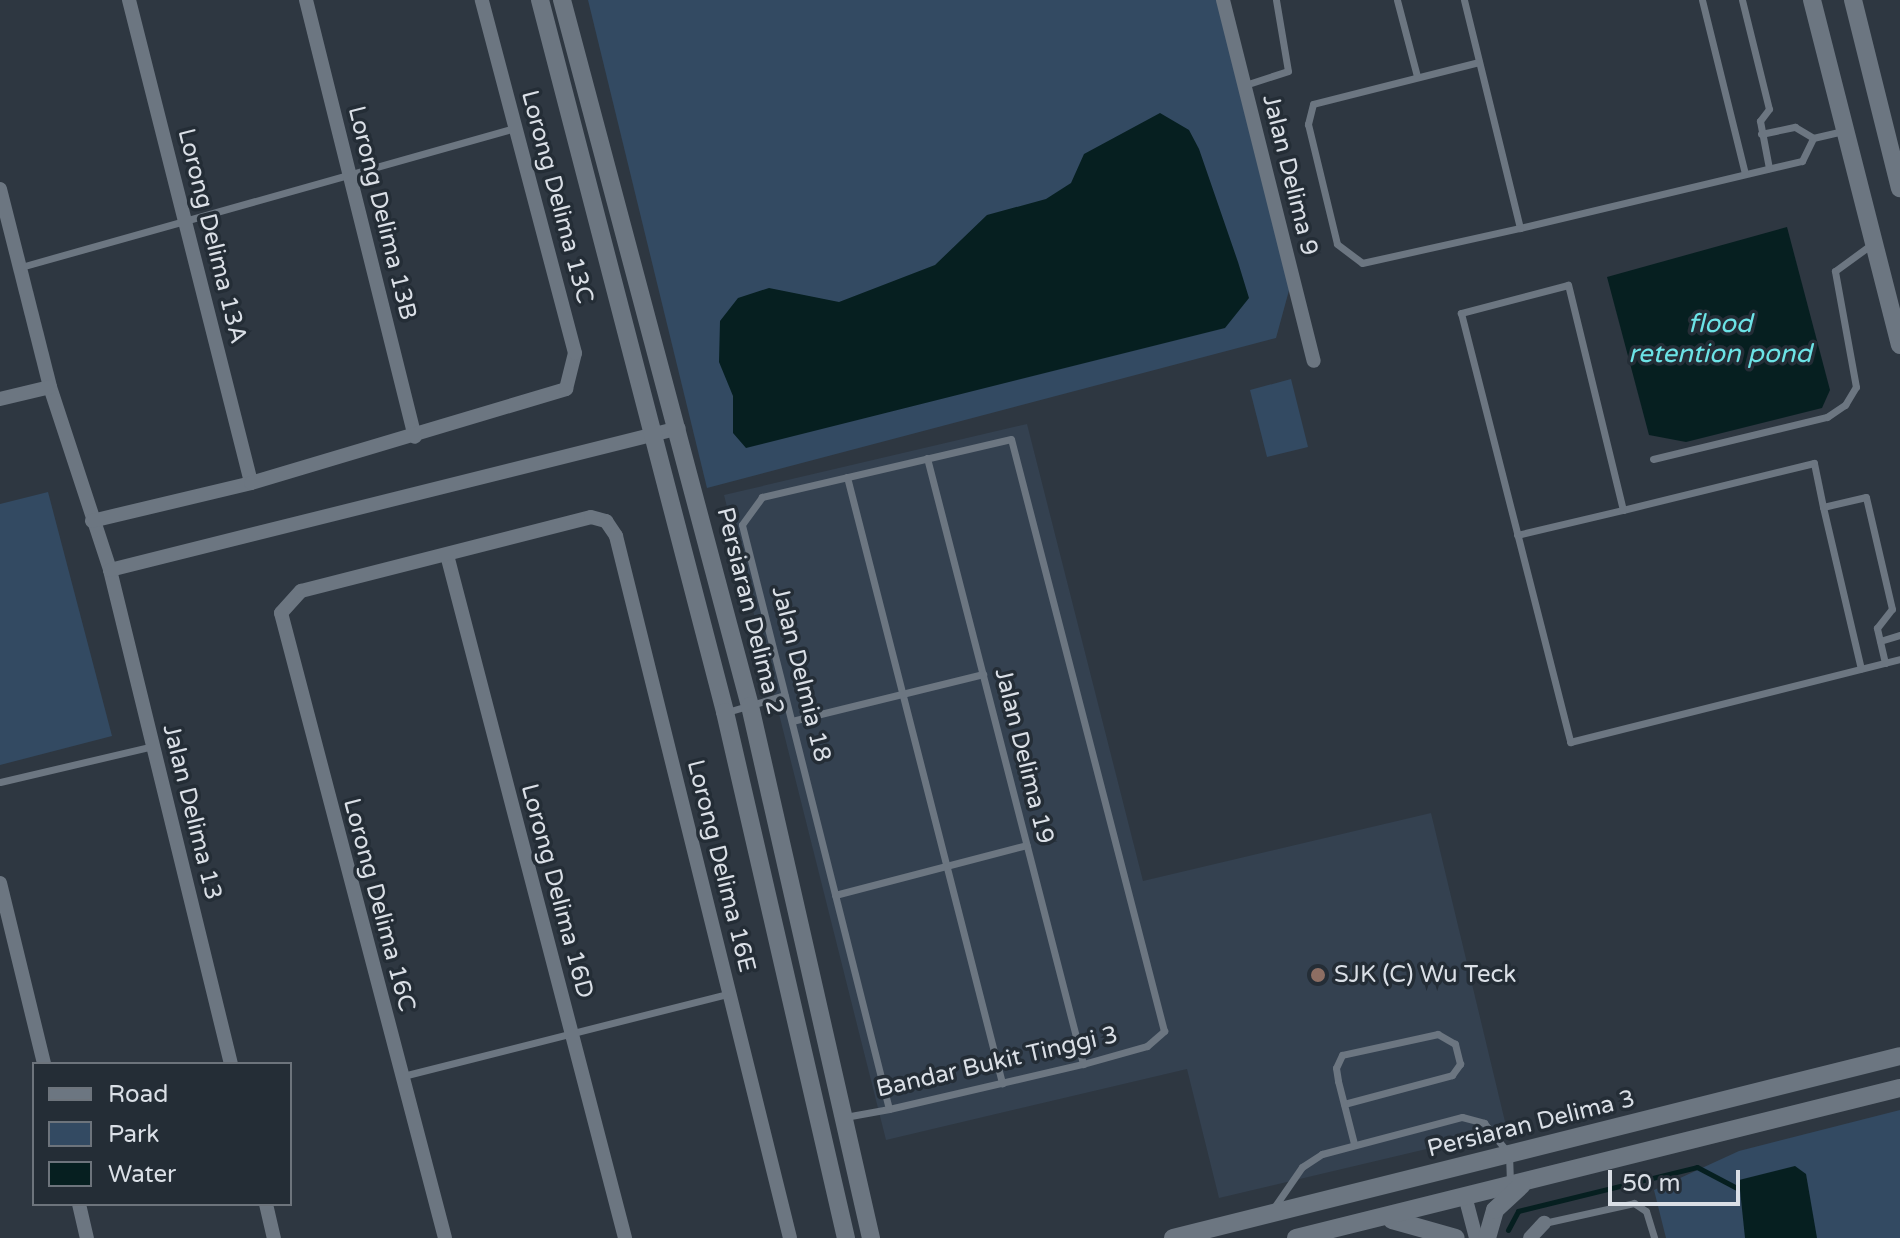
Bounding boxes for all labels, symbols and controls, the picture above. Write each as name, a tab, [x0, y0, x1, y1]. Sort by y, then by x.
street label: Lorong Delima 13C	[515, 87, 599, 307]
street label: Jalan Delima 9	[1256, 92, 1324, 258]
street label: Lorong Delima 13B	[341, 103, 423, 323]
street label: Lorong Delima 13A	[171, 125, 253, 347]
water label: flood retention pond	[1628, 308, 1812, 370]
street label: Persiaran Delima 2	[710, 504, 790, 718]
street label: Jalan Delmia 18	[765, 583, 837, 765]
street label: Jalan Delima 19	[988, 665, 1060, 847]
street label: Jalan Delima 13	[156, 721, 228, 903]
street label: Lorong Delima 16E	[681, 757, 761, 975]
street label: Lorong Delima 16D	[515, 781, 599, 1001]
street label: Lorong Delima 16C	[337, 795, 421, 1015]
place label: SJK (C) Wu Teck	[1334, 961, 1516, 989]
marker: SJK (C) Wu Teck	[1309, 966, 1327, 984]
street label: Bandar Bukit Tinggi 3	[873, 1020, 1121, 1104]
legend	[32, 1062, 292, 1206]
text: Road	[108, 1080, 168, 1109]
street label: Persiaran Delima 3	[1424, 1084, 1638, 1164]
text: Park	[108, 1120, 159, 1149]
scale bar	[1612, 1154, 1744, 1204]
text: Water	[108, 1160, 176, 1189]
text: 50 m	[1622, 1169, 1680, 1198]

